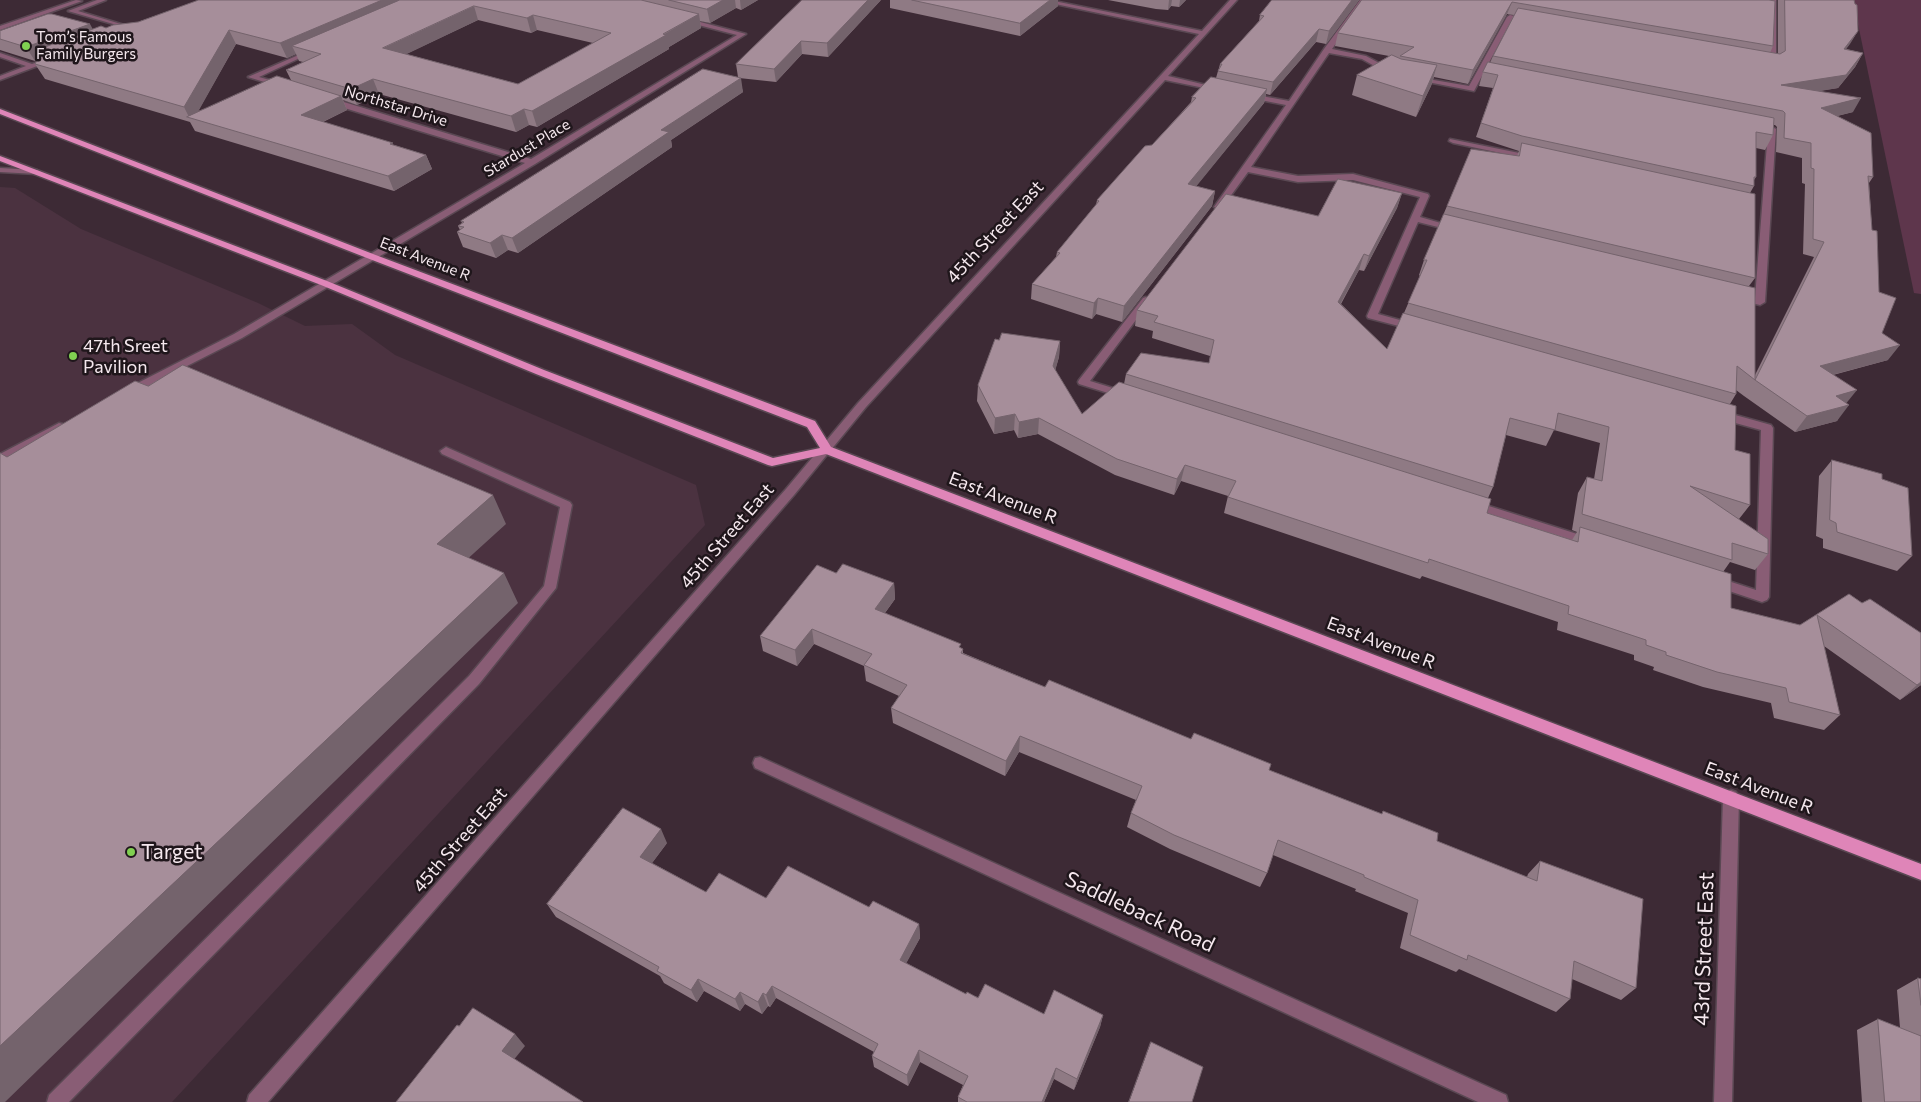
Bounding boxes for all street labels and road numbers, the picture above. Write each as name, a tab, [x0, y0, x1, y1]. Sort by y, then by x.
street label: Northstar Drive	[342, 82, 450, 130]
street label: Stardust Place	[481, 115, 573, 181]
street label: 45th Street East	[942, 176, 1048, 288]
street label: East Avenue R	[377, 233, 473, 285]
street label: East Avenue R	[946, 467, 1060, 529]
street label: 45th Street East	[675, 479, 779, 593]
street label: East Avenue R	[1324, 612, 1438, 674]
street label: East Avenue R	[1702, 757, 1816, 819]
street label: 45th Street East	[408, 783, 512, 897]
street label: Saddleback Road	[1061, 866, 1219, 958]
street label: 43rd Street East	[1689, 872, 1719, 1026]

